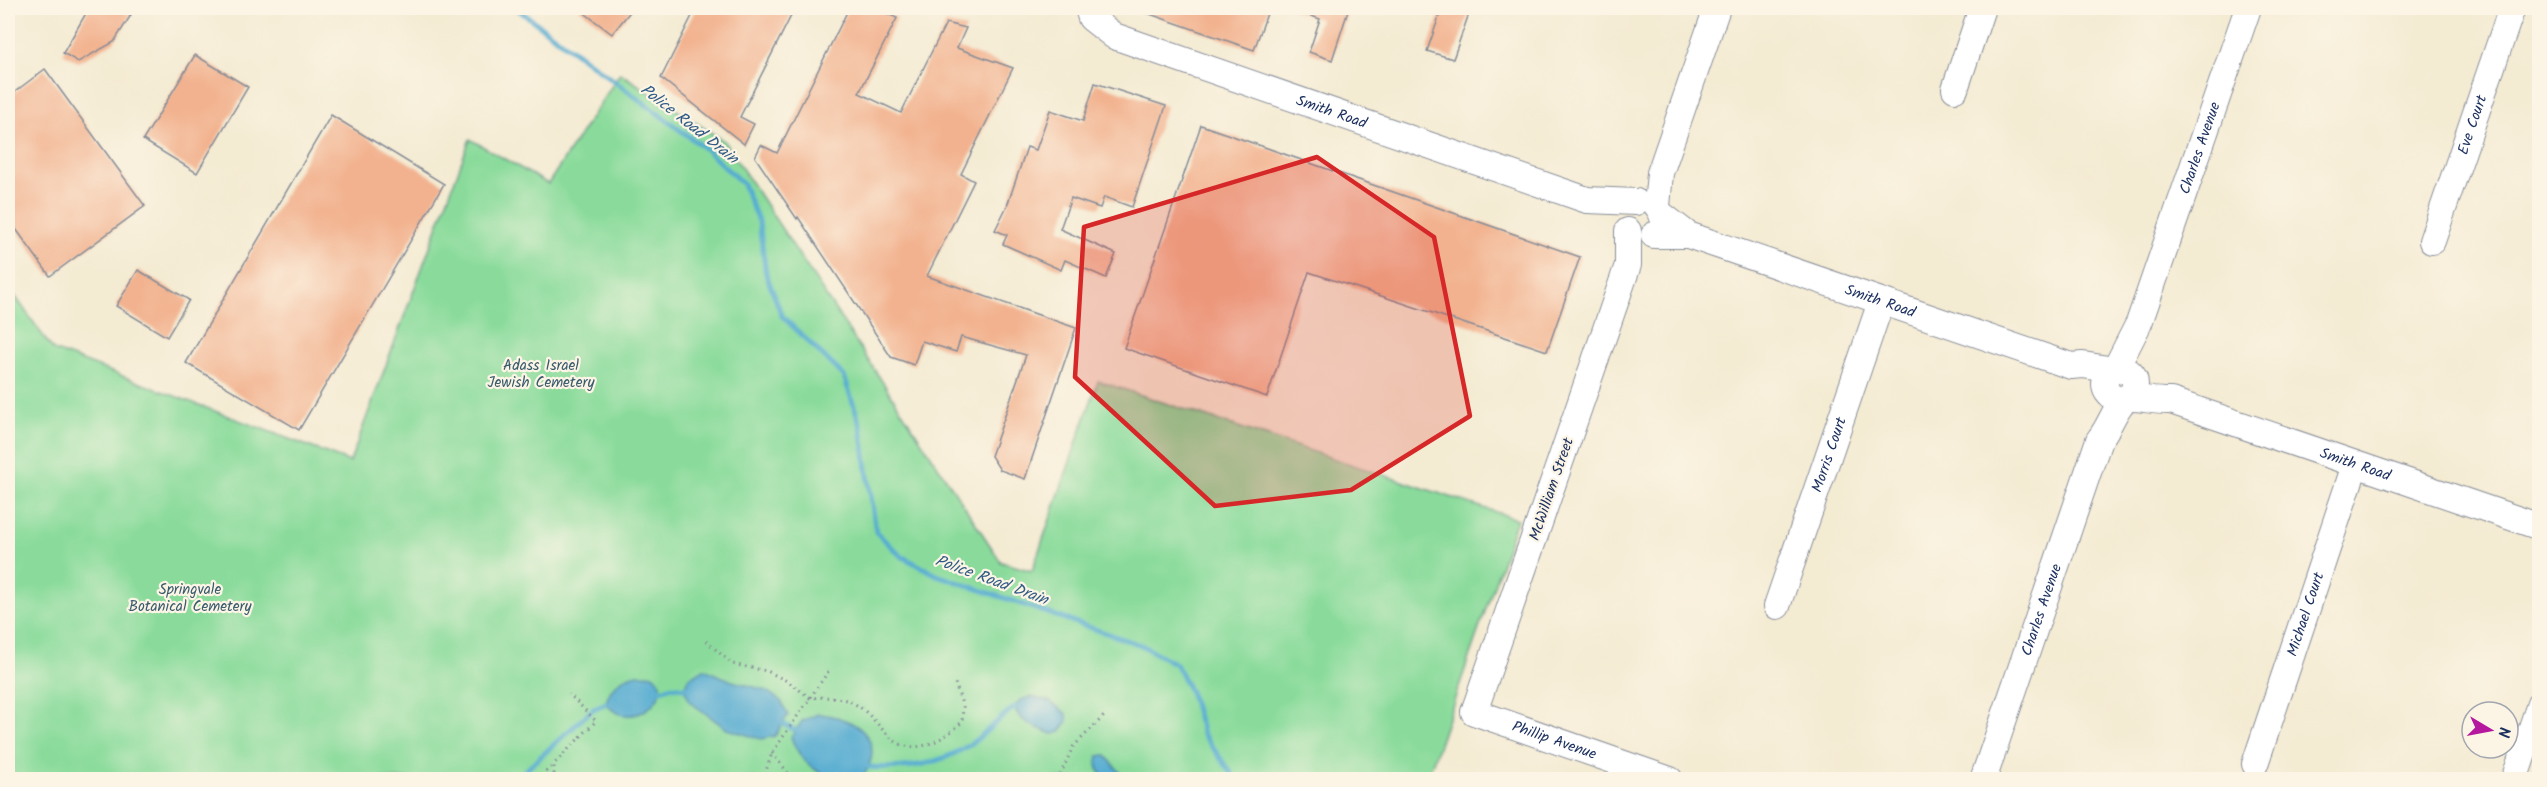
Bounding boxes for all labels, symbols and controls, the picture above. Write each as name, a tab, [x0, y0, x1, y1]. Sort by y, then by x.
water label: Police Road Drain	[635, 78, 745, 171]
street label: Smith Road	[1293, 89, 1370, 136]
street label: Eve Court	[2452, 92, 2494, 158]
street label: Charles Avenue	[2173, 99, 2228, 198]
street label: Smith Road	[1841, 278, 1919, 325]
park label: Adass Israel Jewish Cemetery	[488, 354, 595, 395]
street label: Morris Court	[1806, 414, 1854, 496]
street label: McWilliam Street	[1523, 434, 1581, 544]
street label: Smith Road	[2316, 442, 2394, 488]
water label: Police Road Drain	[932, 548, 1053, 613]
street label: Charles Avenue	[2015, 560, 2069, 659]
street label: Michael Court	[2281, 569, 2331, 660]
park label: Springvale Botanical Cemetery	[128, 578, 253, 619]
north arrow	[2460, 700, 2520, 760]
street label: Phillip Avenue	[1509, 715, 1600, 767]
text: N	[2490, 725, 2516, 739]

